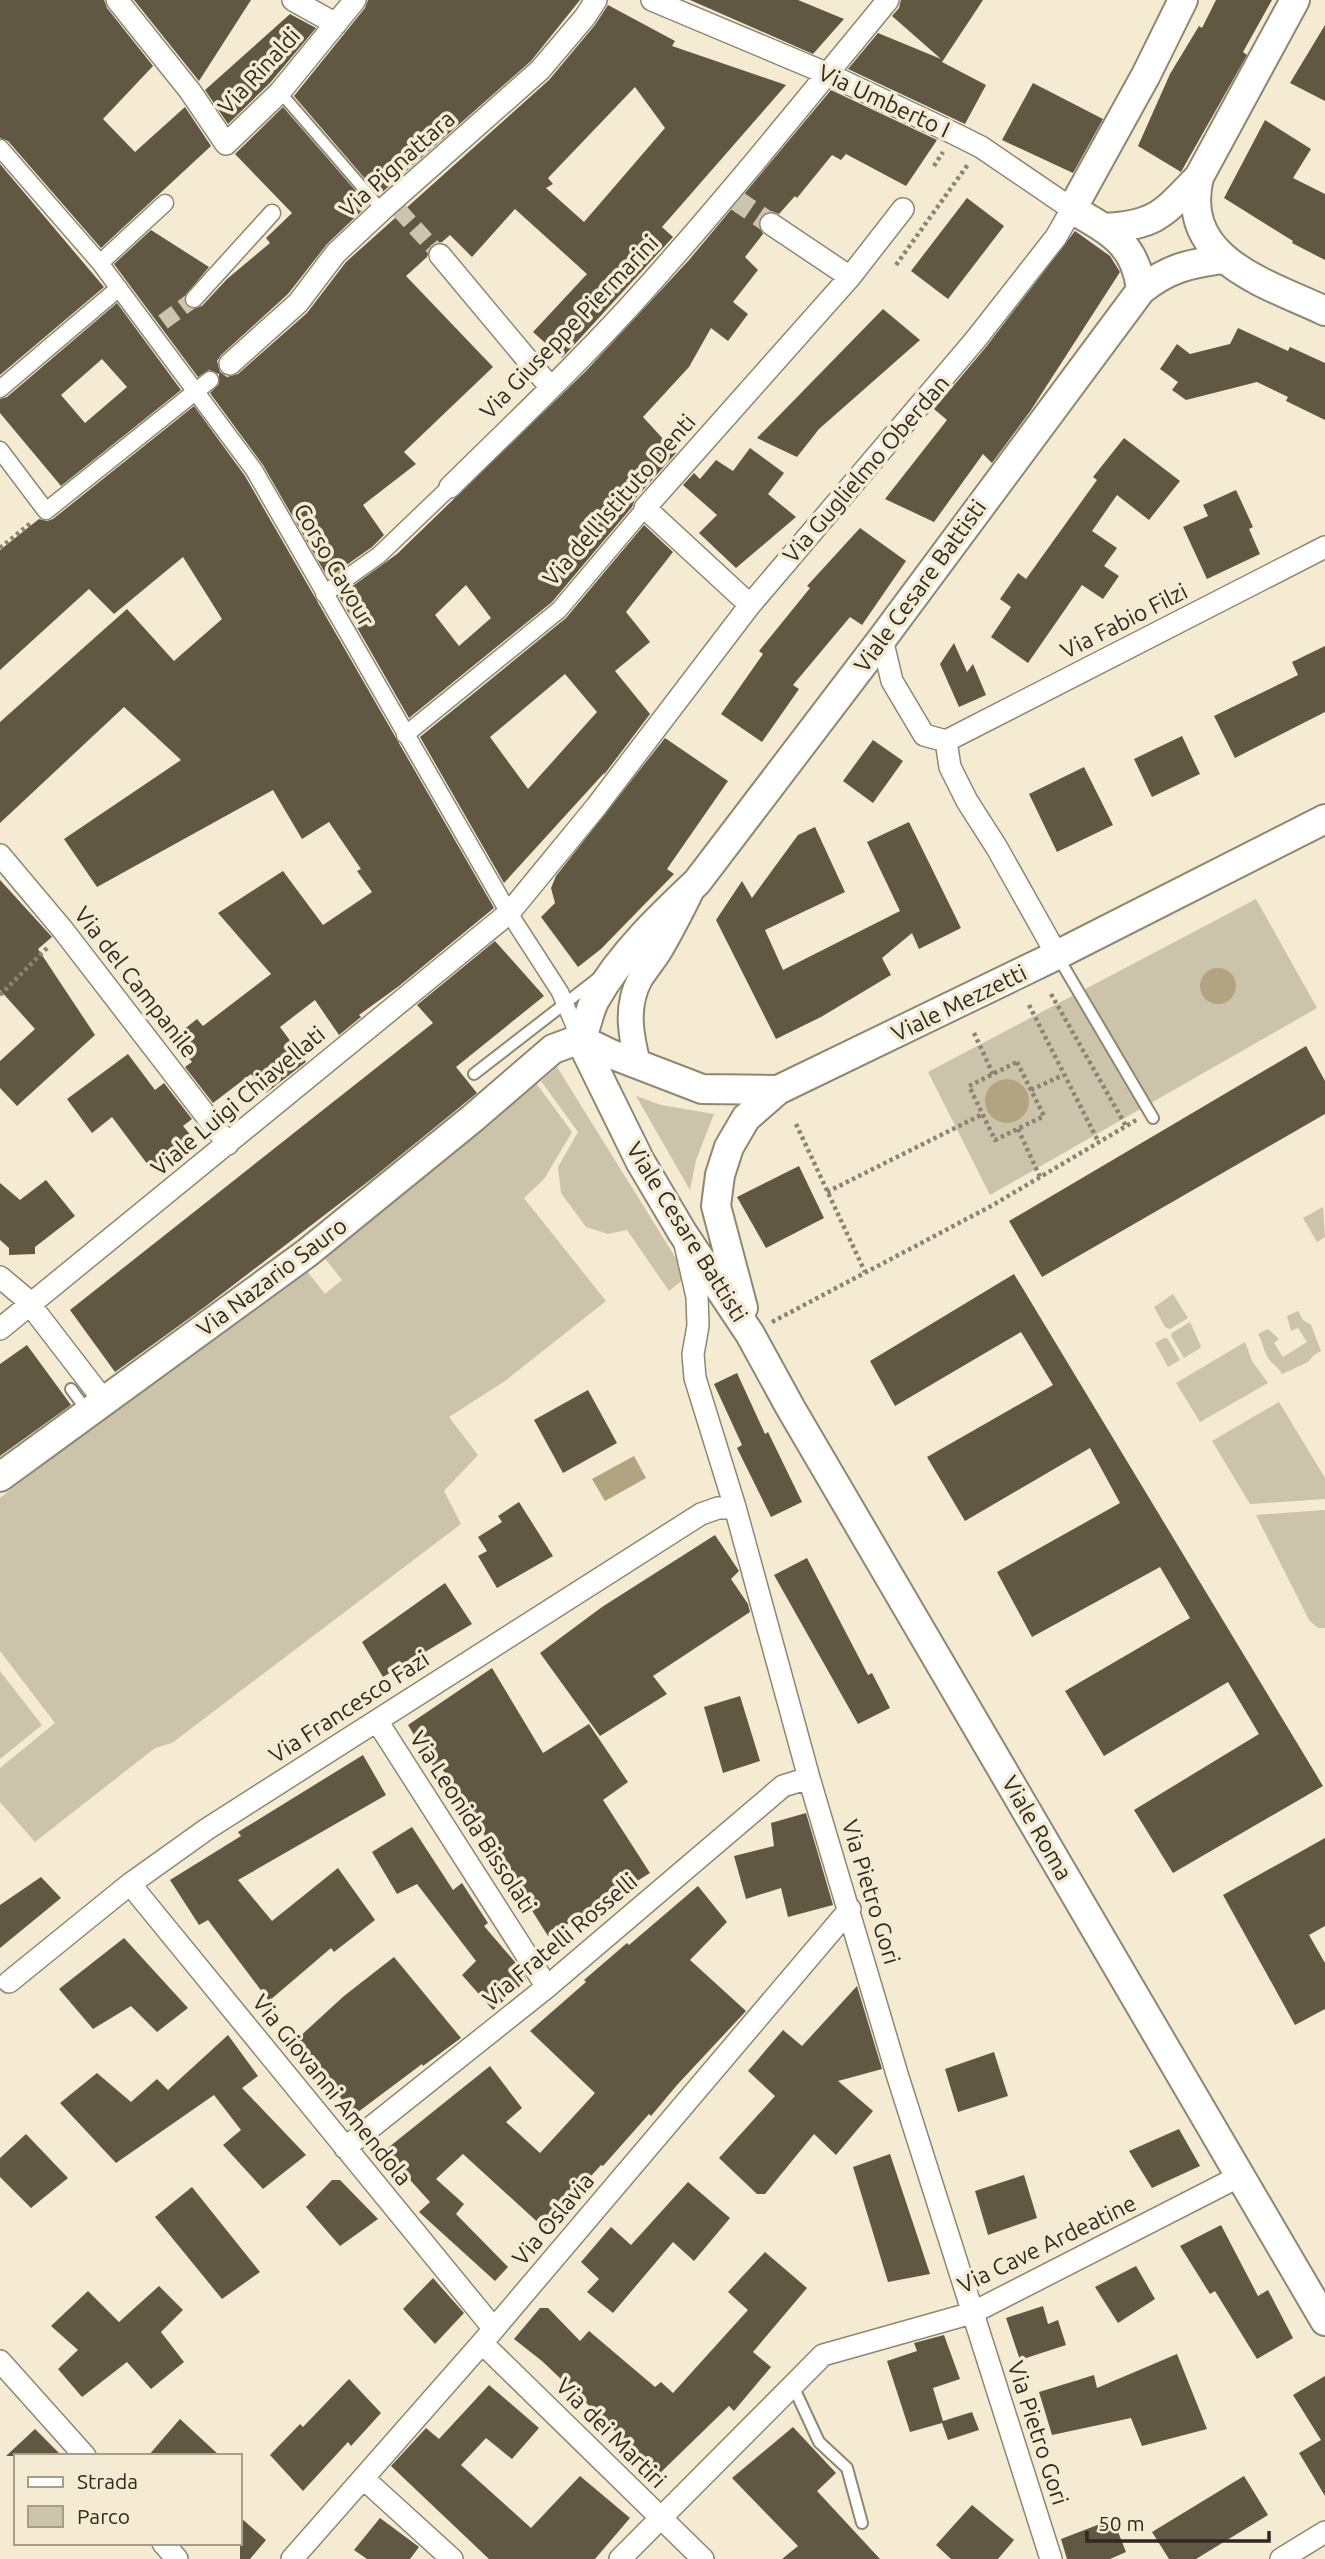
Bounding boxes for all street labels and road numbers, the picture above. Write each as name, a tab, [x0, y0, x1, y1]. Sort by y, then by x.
street label: Via Rinaldi	[213, 23, 305, 119]
street label: Via Umberto I	[815, 59, 954, 142]
street label: Via Pignattara	[334, 106, 459, 222]
street label: Via Giuseppe Piermarini	[475, 230, 663, 423]
street label: Via Guglielmo Oberdan	[778, 370, 954, 567]
street label: Via dell'Istituto Denti	[537, 409, 700, 590]
street label: Viale Cesare Battisti	[849, 495, 990, 677]
street label: Corso Cavour	[289, 499, 380, 631]
street label: Via Fabio Filzi	[1056, 578, 1191, 663]
street label: Via del Campanile	[70, 902, 203, 1062]
street label: Viale Mezzetti	[887, 959, 1030, 1046]
street label: Viale Luigi Chiavellati	[146, 1021, 329, 1180]
street label: Viale Cesare Battisti	[622, 1137, 753, 1326]
street label: Via Nazario Sauro	[192, 1212, 351, 1341]
street label: Via Francesco Fazi	[264, 1646, 433, 1768]
street label: Via Leonida Bissolati	[405, 1726, 541, 1917]
street label: Viale Roma	[998, 1771, 1077, 1884]
street label: Via Pietro Gori	[838, 1817, 905, 1967]
street label: Via Fratelli Rosselli	[478, 1868, 642, 2011]
street label: Via Giovanni Amendola	[248, 1989, 417, 2190]
street label: Via Oslavia	[507, 2168, 598, 2270]
street label: Via Cave Ardeatine	[954, 2190, 1140, 2298]
street label: Via Pietro Gori	[1003, 2358, 1073, 2508]
street label: Via dei Martiri	[551, 2373, 671, 2493]

